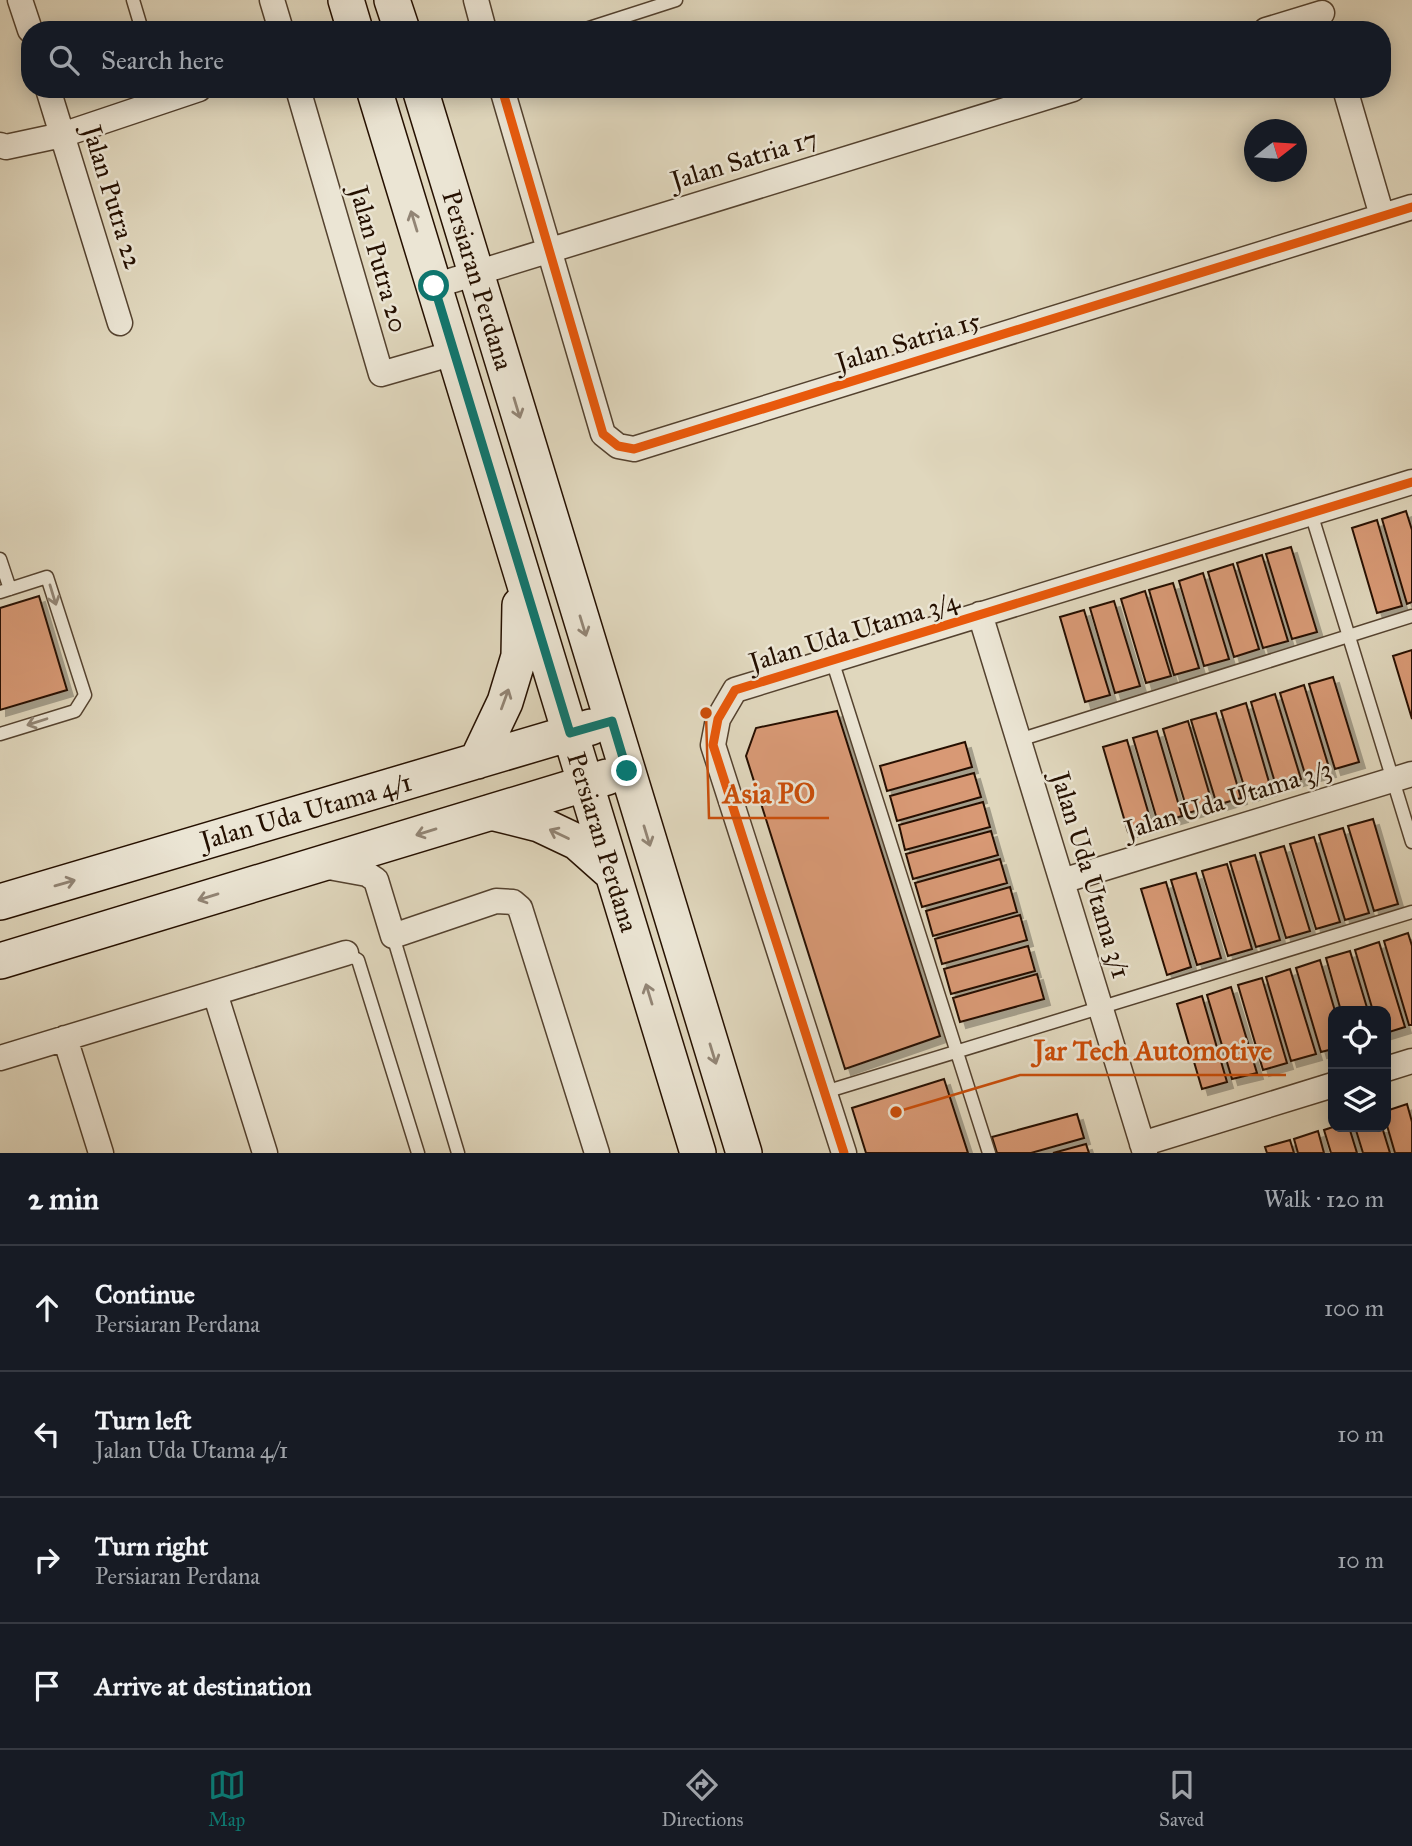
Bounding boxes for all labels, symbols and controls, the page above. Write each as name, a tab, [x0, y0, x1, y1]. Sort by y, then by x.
search box	[21, 21, 1391, 98]
icon: search	[45, 41, 83, 79]
text: Search here	[101, 44, 224, 76]
street label: Jalan Putra 22	[75, 119, 150, 273]
north arrow	[1244, 119, 1307, 182]
street label: Jalan Satria 17	[664, 122, 821, 197]
street label: Jalan Putra 20	[342, 179, 415, 336]
street label: Persiaran Perdana	[435, 186, 521, 374]
one-way arrow	[406, 210, 419, 232]
route start	[418, 270, 449, 301]
street label: Jalan Satria 15	[829, 304, 984, 379]
one-way arrow	[511, 397, 524, 419]
one-way arrow	[48, 583, 60, 605]
street label: Jalan Uda Utama 3/4	[742, 584, 963, 679]
one-way arrow	[578, 614, 590, 636]
one-way arrow	[500, 688, 512, 710]
one-way arrow	[27, 717, 49, 730]
street label: Persiaran Perdana	[560, 748, 646, 936]
street label: Jalan Uda Utama 3/3	[1118, 752, 1335, 847]
route end	[611, 755, 642, 786]
street label: Jalan Uda Utama 3/1	[1043, 765, 1138, 982]
street label: Jalan Uda Utama 4/1	[194, 766, 415, 857]
callout: Asia PO	[709, 769, 829, 818]
text: Asia PO	[721, 776, 815, 811]
one-way arrow	[642, 825, 655, 847]
one-way arrow	[415, 826, 437, 839]
one-way arrow	[548, 826, 569, 839]
one-way arrow	[54, 875, 76, 888]
one-way arrow	[198, 892, 220, 905]
one-way arrow	[642, 983, 655, 1005]
map controls	[1328, 1006, 1391, 1132]
button: locate	[1328, 1006, 1391, 1069]
callout: Jar Tech Automotive	[1020, 1026, 1286, 1075]
text: Jar Tech Automotive	[1030, 1033, 1273, 1068]
one-way arrow	[708, 1042, 721, 1064]
button: layers	[1328, 1069, 1391, 1132]
text: 2 min	[28, 1181, 99, 1217]
text: Walk · 120 m	[1264, 1185, 1384, 1213]
text: Continue	[95, 1278, 195, 1310]
icon: ahead	[28, 1289, 66, 1327]
text: 100 m	[1324, 1294, 1384, 1322]
text: Persiaran Perdana	[95, 1310, 260, 1338]
text: Turn left	[95, 1404, 191, 1436]
icon: left	[28, 1415, 66, 1453]
text: 10 m	[1337, 1420, 1384, 1448]
text: Jalan Uda Utama 4/1	[95, 1436, 288, 1464]
text: Turn right	[95, 1530, 208, 1562]
icon: right	[28, 1541, 66, 1579]
text: 10 m	[1337, 1546, 1384, 1574]
text: Persiaran Perdana	[95, 1562, 260, 1590]
icon: arrive	[28, 1667, 66, 1705]
text: Arrive at destination	[95, 1670, 312, 1702]
tab: Map	[208, 1766, 246, 1831]
tab: Directions	[661, 1766, 743, 1831]
tab: Saved	[1159, 1766, 1204, 1831]

